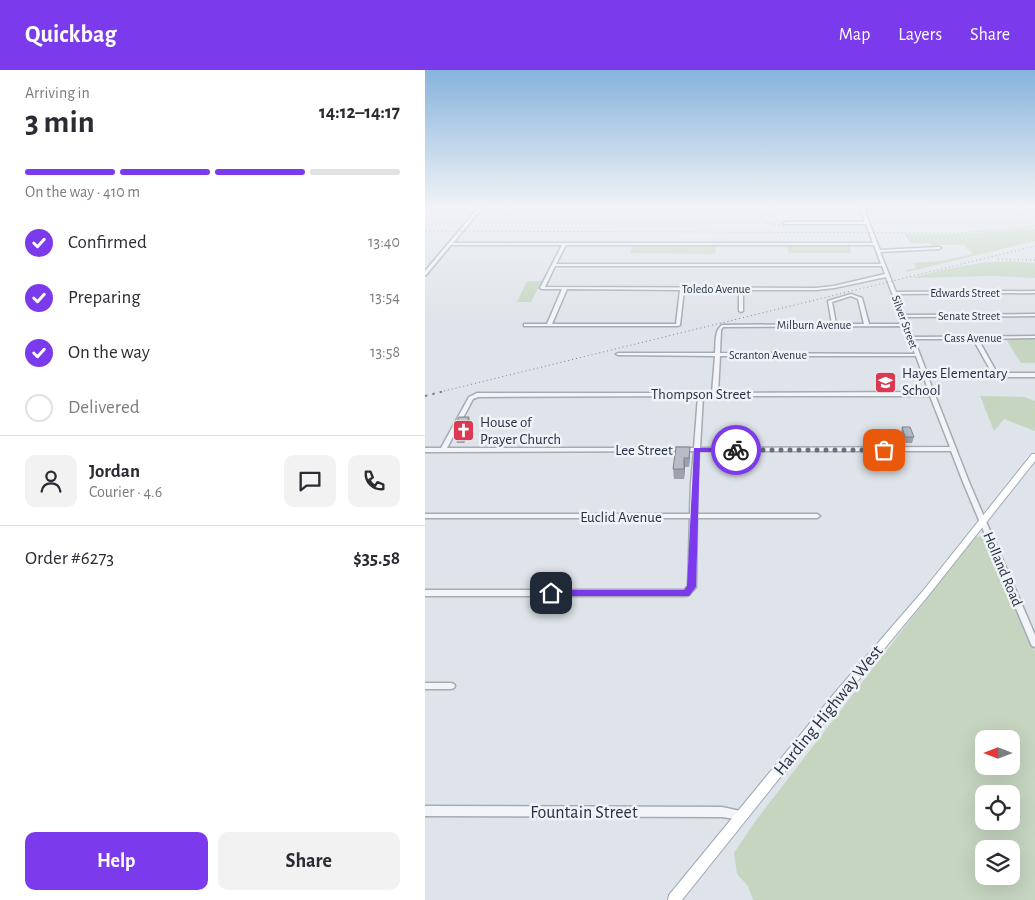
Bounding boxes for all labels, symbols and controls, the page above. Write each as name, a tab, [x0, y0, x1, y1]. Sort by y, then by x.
text: Quickbag	[25, 23, 117, 47]
text: Map	[839, 26, 870, 44]
text: Layers	[898, 26, 942, 44]
text: Share	[970, 26, 1010, 44]
text: Arriving in	[25, 85, 90, 101]
text: 14:12–14:17	[319, 103, 400, 122]
text: 3 min	[25, 106, 95, 138]
text: On the way · 410 m	[25, 184, 140, 200]
icon: check	[25, 229, 53, 257]
text: Confirmed	[68, 233, 147, 252]
text: 13:40	[368, 234, 400, 250]
street label: Toledo Avenue	[682, 283, 750, 295]
icon: check	[25, 284, 53, 312]
street label: Edwards Street	[930, 287, 1000, 299]
text: Preparing	[68, 288, 141, 307]
text: 13:54	[370, 289, 400, 305]
street label: Silver Street	[890, 294, 920, 351]
street label: Senate Street	[938, 310, 1000, 322]
street label: Milburn Avenue	[777, 319, 851, 331]
street label: Cass Avenue	[944, 332, 1002, 344]
icon: check	[25, 339, 53, 367]
text: On the way	[68, 343, 150, 362]
text: 13:58	[370, 344, 400, 360]
street label: Scranton Avenue	[729, 349, 807, 361]
place label: Hayes Elementary School	[902, 366, 1008, 398]
school or university icon: Hayes Elementary School	[874, 370, 898, 394]
street label: Thompson Street	[651, 387, 751, 402]
text: Delivered	[68, 398, 140, 417]
place label: House of Prayer Church	[480, 415, 561, 447]
church icon: House of Prayer Church	[452, 419, 476, 443]
courier	[711, 425, 761, 475]
pin	[863, 429, 905, 471]
icon: bike	[722, 436, 750, 464]
icon: bag	[870, 436, 898, 464]
street label: Lee Street	[615, 443, 673, 458]
button: person	[25, 455, 77, 507]
button: chat	[284, 455, 336, 507]
button: phone	[348, 455, 400, 507]
text: Jordan	[89, 462, 140, 481]
text: Courier · 4.6	[89, 484, 162, 500]
street label: Euclid Avenue	[580, 510, 662, 525]
street label: Holland Road	[980, 530, 1025, 609]
text: Order #6273	[25, 549, 114, 568]
text: $35.58	[353, 549, 400, 568]
pin	[530, 572, 572, 614]
icon: home	[537, 579, 565, 607]
street label: Harding Highway West	[771, 642, 887, 779]
north arrow	[975, 730, 1020, 775]
map controls	[975, 730, 1020, 885]
button: locate	[975, 785, 1020, 830]
street label: Fountain Street	[530, 804, 638, 822]
button: Help	[25, 832, 208, 890]
button: Share	[218, 832, 400, 890]
button: layers	[975, 840, 1020, 885]

